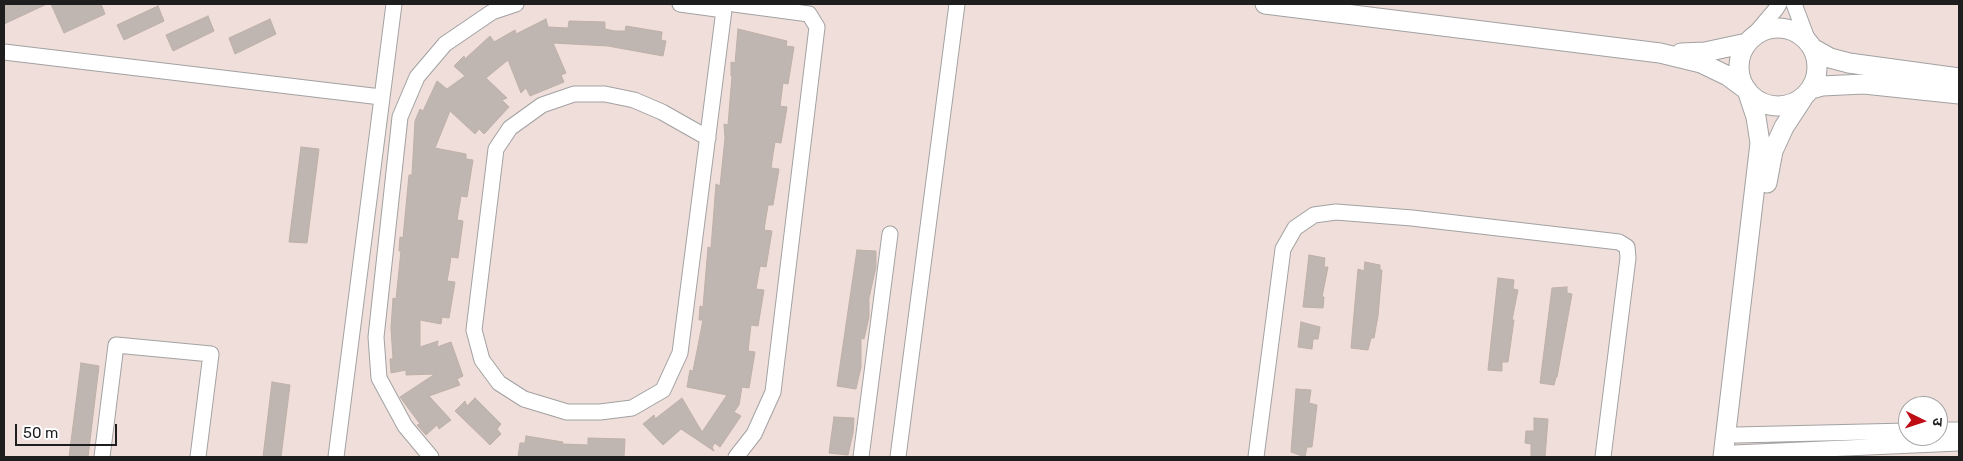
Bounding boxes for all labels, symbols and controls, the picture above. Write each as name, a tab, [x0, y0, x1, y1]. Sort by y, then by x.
north arrow	[1898, 396, 1948, 446]
scale bar	[18, 414, 120, 446]
text: उ	[1929, 417, 1946, 427]
text: 50 m	[23, 424, 58, 442]

